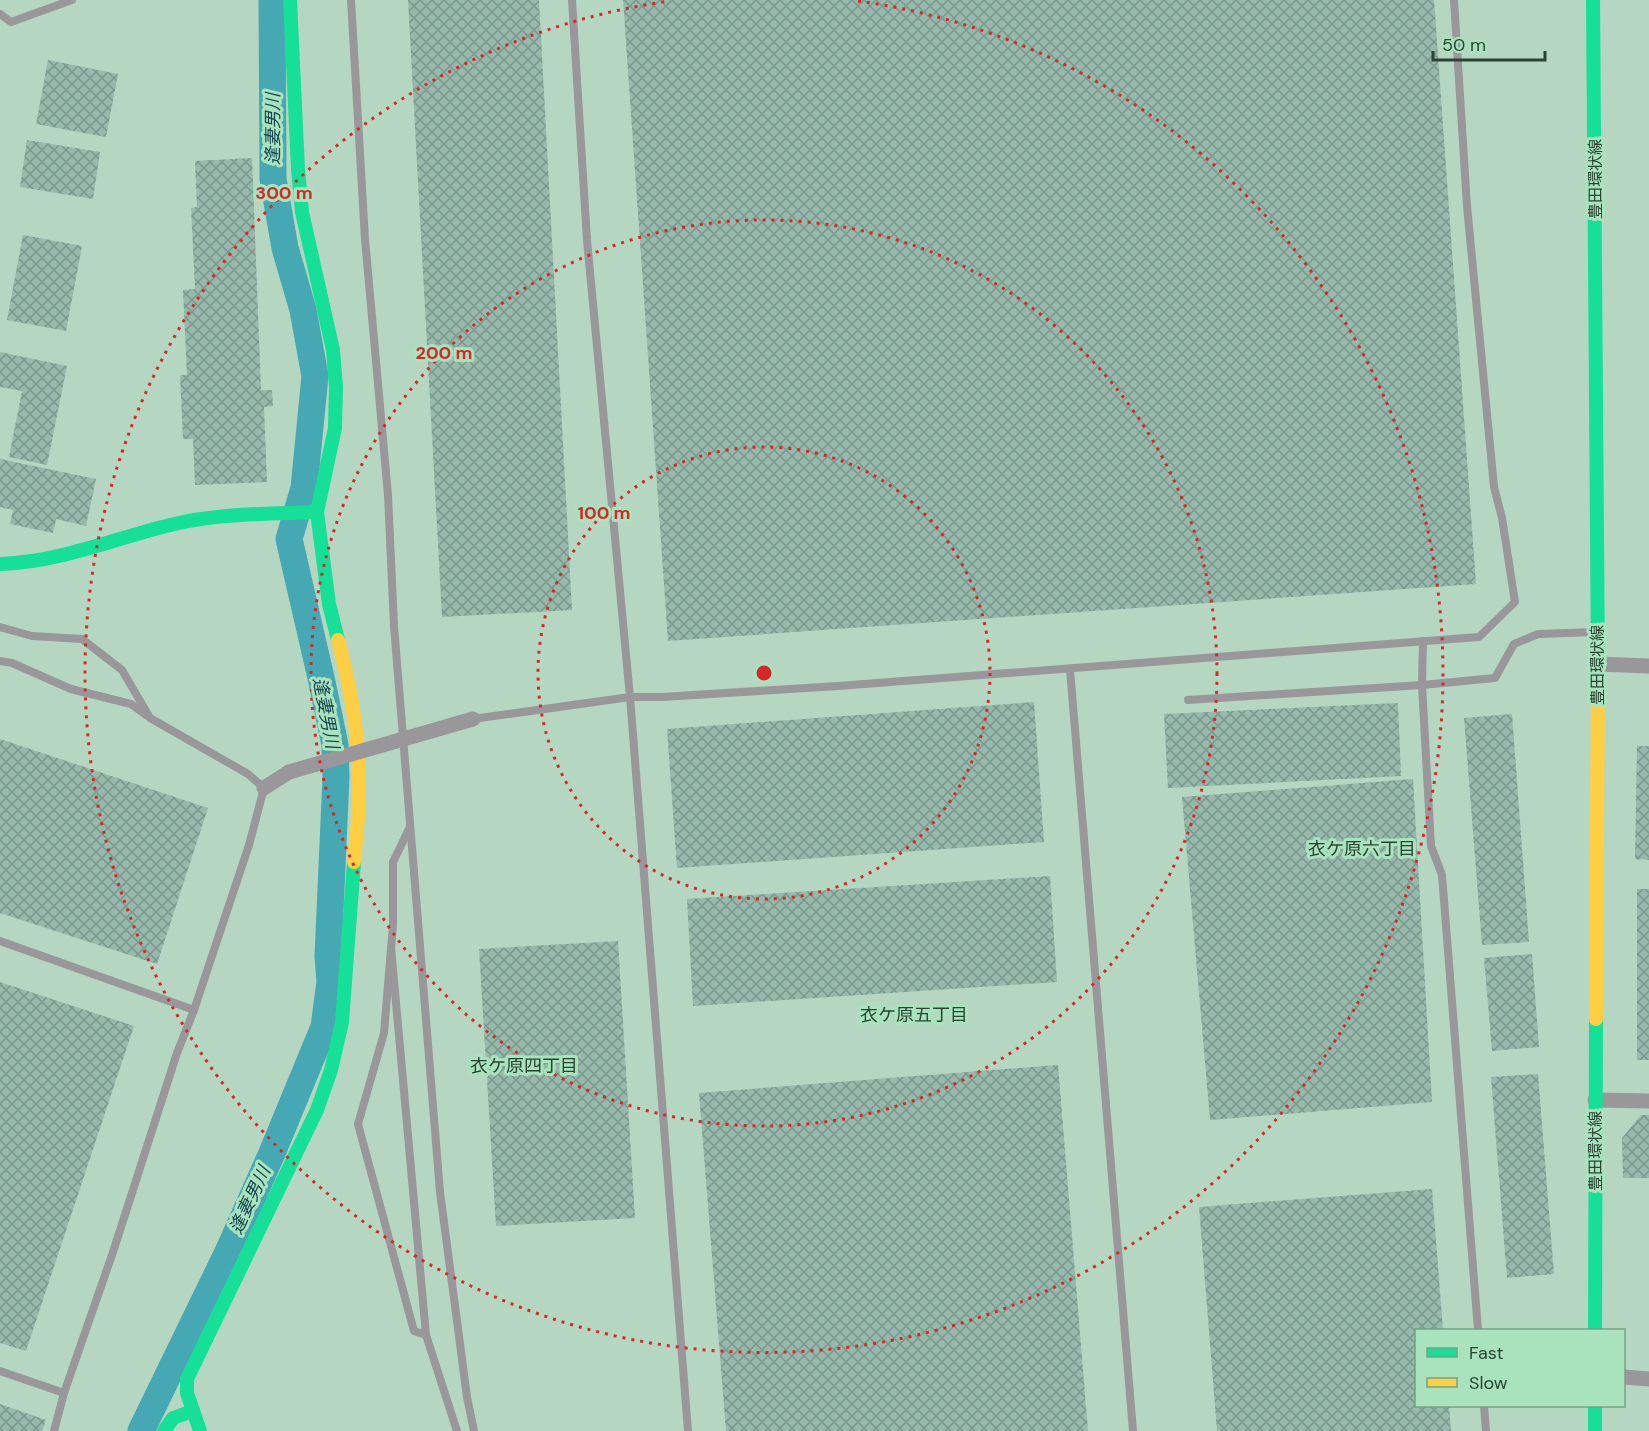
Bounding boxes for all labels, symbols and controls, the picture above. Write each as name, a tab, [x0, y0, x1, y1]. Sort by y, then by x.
scale bar	[1433, 24, 1546, 62]
text: 50 m	[1442, 33, 1486, 57]
water label: 逢妻男川	[261, 91, 285, 165]
street label: 豊田環状線	[1585, 139, 1606, 219]
text: 300 m	[255, 181, 313, 205]
text: 200 m	[416, 341, 472, 365]
text: 100 m	[577, 501, 631, 525]
street label: 豊田環状線	[1587, 625, 1608, 705]
centre of rings	[754, 663, 774, 683]
water label: 逢妻男川	[307, 675, 345, 753]
district label: 衣ケ原六丁目	[1308, 837, 1416, 861]
district label: 衣ケ原五丁目	[860, 1003, 968, 1027]
district label: 衣ケ原四丁目	[470, 1054, 578, 1078]
street label: 豊田環状線	[1585, 1111, 1606, 1191]
water label: 逢妻男川	[224, 1160, 277, 1238]
legend	[1415, 1329, 1625, 1407]
text: Fast	[1469, 1341, 1504, 1365]
text: Slow	[1469, 1371, 1508, 1395]

